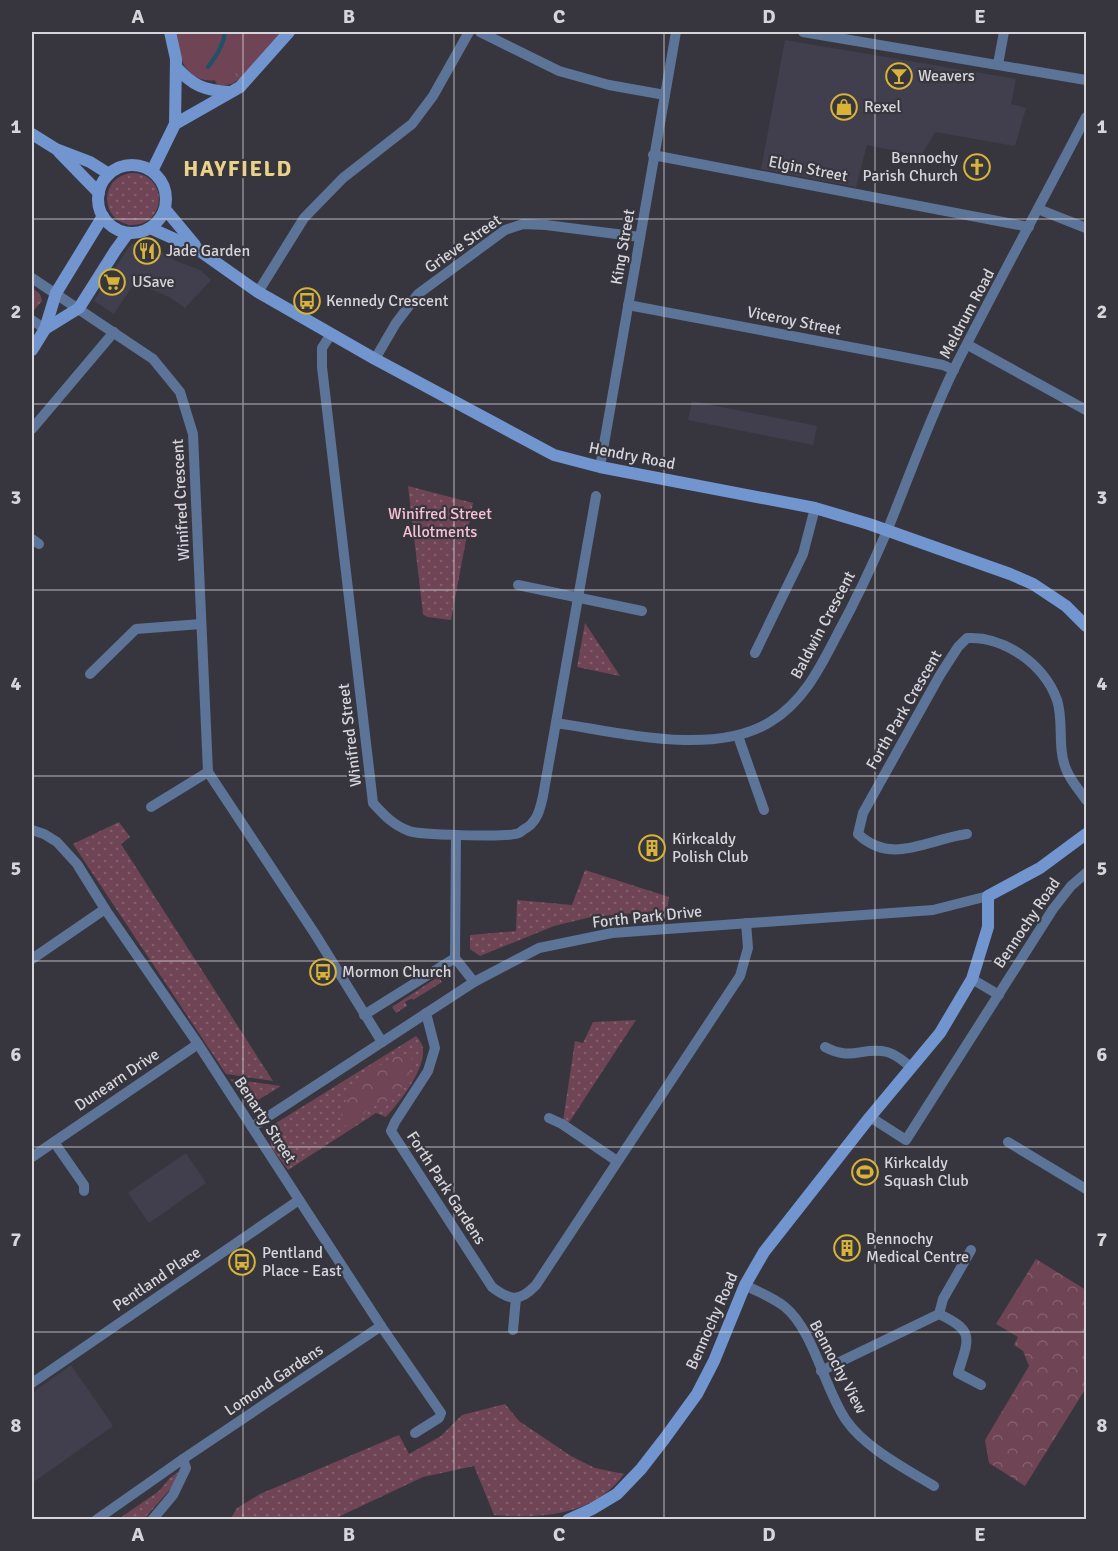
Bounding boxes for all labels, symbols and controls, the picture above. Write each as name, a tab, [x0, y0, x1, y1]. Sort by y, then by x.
text: A	[132, 4, 145, 29]
text: B	[343, 4, 355, 29]
text: C	[553, 4, 565, 29]
text: D	[762, 4, 776, 29]
text: E	[974, 4, 986, 29]
bar icon: Weavers	[884, 61, 914, 91]
place label: Weavers	[918, 66, 975, 86]
shop icon: Rexel	[829, 92, 859, 122]
place label: Rexel	[864, 97, 901, 117]
text: 1	[11, 114, 22, 139]
text: 1	[1097, 114, 1108, 139]
place label: Bennochy Parish Church	[862, 148, 959, 186]
street label: Elgin Street	[767, 152, 850, 187]
church icon: Bennochy Parish Church	[962, 152, 992, 182]
district label: HAYFIELD	[183, 155, 293, 182]
street label: King Street	[607, 207, 640, 286]
street label: Grieve Street	[421, 210, 505, 278]
restaurant icon: Jade Garden	[132, 236, 162, 266]
place label: Jade Garden	[166, 241, 250, 261]
street label: Meldrum Road	[935, 266, 999, 362]
supermarket icon: USave	[97, 267, 127, 297]
place label: USave	[132, 272, 175, 292]
bus stop icon: Kennedy Crescent	[292, 286, 322, 316]
place label: Kennedy Crescent	[326, 291, 449, 311]
text: 2	[11, 299, 21, 324]
text: 2	[1097, 299, 1107, 324]
street label: Viceroy Street	[745, 302, 843, 340]
street label: Winifred Crescent	[168, 438, 194, 562]
street label: Hendry Road	[587, 438, 677, 474]
text: 3	[11, 485, 21, 510]
text: 3	[1097, 485, 1107, 510]
park label: Winifred Street Allotments	[388, 504, 492, 542]
street label: Baldwin Crescent	[786, 567, 860, 682]
street label: Forth Park Crescent	[862, 646, 947, 773]
text: 4	[11, 671, 22, 696]
text: 4	[1097, 671, 1108, 696]
street label: Winifred Street	[334, 682, 366, 788]
place label: Kirkcaldy Polish Club	[672, 829, 749, 867]
building icon: Kirkcaldy Polish Club	[637, 833, 667, 863]
text: 5	[11, 856, 21, 881]
text: 5	[1097, 856, 1107, 881]
street label: Bennochy Road	[989, 874, 1065, 972]
street label: Forth Park Drive	[591, 901, 703, 933]
bus stop icon: Mormon Church	[308, 957, 338, 987]
place label: Mormon Church	[342, 962, 451, 982]
text: 6	[11, 1042, 22, 1067]
text: 6	[1097, 1042, 1108, 1067]
street label: Dunearn Drive	[71, 1044, 163, 1116]
street label: Benarty Street	[230, 1073, 301, 1167]
street label: Forth Park Gardens	[402, 1128, 490, 1248]
place label: Kirkcaldy Squash Club	[884, 1153, 969, 1191]
sports icon: Kirkcaldy Squash Club	[850, 1157, 880, 1187]
text: 7	[11, 1227, 22, 1252]
text: 7	[1097, 1227, 1108, 1252]
place label: Bennochy Medical Centre	[866, 1229, 969, 1267]
building icon: Bennochy Medical Centre	[832, 1233, 862, 1263]
street label: Pentland Place	[109, 1242, 205, 1316]
place label: Pentland Place - East	[262, 1243, 342, 1281]
bus stop icon: Pentland Place - East	[227, 1247, 257, 1277]
street label: Bennochy Road	[682, 1269, 742, 1373]
street label: Bennochy View	[805, 1317, 871, 1418]
street label: Lomond Gardens	[221, 1340, 327, 1420]
text: 8	[11, 1413, 22, 1438]
text: 8	[1097, 1413, 1108, 1438]
text: A	[132, 1522, 145, 1547]
text: B	[343, 1522, 355, 1547]
text: C	[553, 1522, 565, 1547]
text: D	[762, 1522, 776, 1547]
text: E	[974, 1522, 986, 1547]

